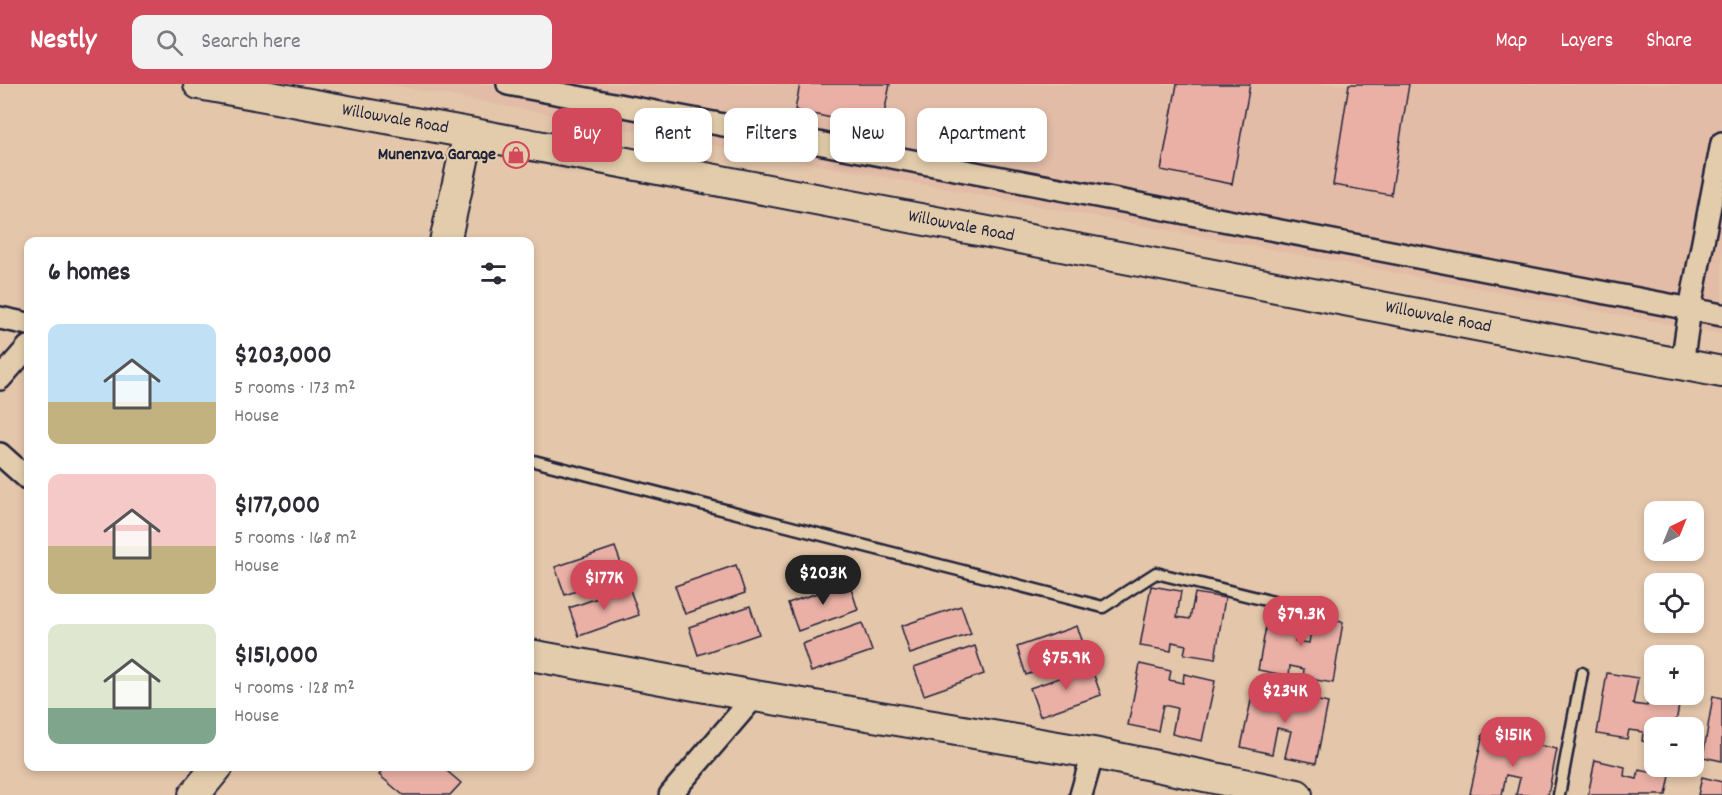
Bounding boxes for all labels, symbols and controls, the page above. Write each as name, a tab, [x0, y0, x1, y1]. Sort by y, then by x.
search box	[132, 15, 552, 69]
text: Nestly	[30, 22, 96, 62]
icon: search	[153, 26, 186, 59]
text: Search here	[201, 27, 301, 58]
text: Map	[1496, 27, 1527, 57]
text: Layers	[1560, 27, 1613, 57]
text: Share	[1646, 27, 1692, 57]
street label: Willowvale Road	[340, 98, 450, 142]
chip: Buy	[552, 108, 622, 162]
chip: Rent	[634, 108, 712, 162]
chip: Filters	[724, 108, 818, 162]
chip: New	[830, 108, 905, 162]
chip: Apartment	[917, 108, 1047, 162]
shop icon: Munenzva Garage	[501, 140, 531, 170]
place label: Munenzva Garage	[378, 143, 496, 168]
street label: Willowvale Road	[906, 204, 1016, 250]
text: 6 homes	[48, 255, 130, 292]
icon: filters	[477, 257, 510, 290]
street label: Willowvale Road	[1383, 295, 1493, 341]
text: $203,000	[234, 338, 332, 375]
icon: home	[96, 348, 168, 420]
text: 5 rooms · 173 m²	[234, 375, 355, 403]
text: House	[234, 403, 279, 431]
text: $177,000	[234, 488, 320, 525]
icon: home	[96, 498, 168, 570]
north arrow	[1644, 501, 1704, 561]
map controls	[1644, 501, 1704, 777]
text: 5 rooms · 168 m²	[234, 525, 357, 553]
text: House	[234, 553, 279, 581]
pin: $203K	[781, 555, 865, 606]
pin: $177K	[562, 560, 646, 611]
text: $203K	[799, 560, 847, 588]
text: $177K	[584, 565, 624, 593]
button: locate	[1644, 573, 1704, 633]
pin: $79.3K	[1252, 596, 1350, 647]
text: $79.3K	[1277, 601, 1325, 629]
text: $151,000	[234, 638, 318, 675]
pin: $75.9K	[1017, 640, 1115, 691]
text: $75.9K	[1042, 645, 1090, 673]
button: +	[1644, 645, 1704, 705]
icon: home	[96, 648, 168, 720]
pin: $234K	[1243, 673, 1327, 724]
text: 4 rooms · 128 m²	[234, 675, 355, 703]
text: $234K	[1262, 678, 1308, 706]
text: House	[234, 703, 279, 731]
pin: $151K	[1471, 717, 1555, 768]
button: −	[1644, 717, 1704, 777]
text: $151K	[1494, 722, 1532, 750]

